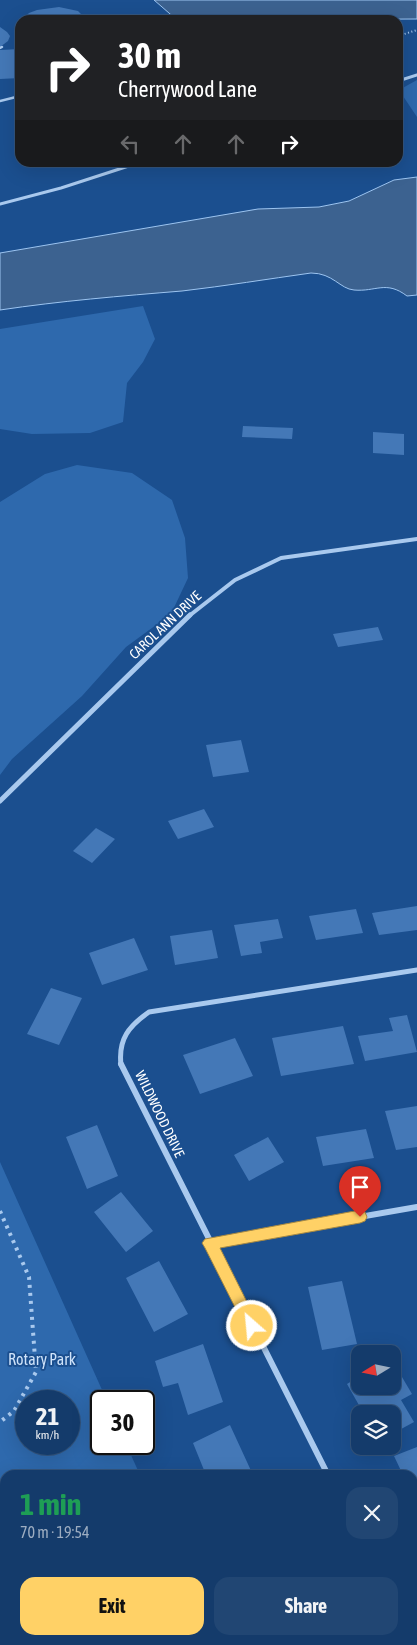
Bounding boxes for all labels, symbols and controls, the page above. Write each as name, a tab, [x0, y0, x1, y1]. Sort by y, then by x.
icon: right	[35, 35, 100, 100]
text: 30 m	[118, 35, 181, 75]
text: Cherrywood Lane	[118, 76, 257, 102]
icon: left	[116, 130, 144, 158]
icon: ahead	[169, 130, 197, 158]
icon: ahead	[222, 130, 250, 158]
icon: right	[275, 130, 303, 158]
street label: CAROL ANN DRIVE	[126, 588, 204, 662]
street label: WILDWOOD DRIVE	[132, 1068, 188, 1160]
pin	[339, 1166, 381, 1217]
icon: arrive	[346, 1173, 374, 1201]
position arrow	[225, 1299, 277, 1351]
north arrow	[351, 1345, 401, 1395]
map controls	[351, 1345, 401, 1455]
park label: Rotary Park	[8, 1350, 76, 1369]
speed limit sign: 30	[90, 1390, 155, 1455]
text: 21	[36, 1402, 59, 1430]
button: layers	[351, 1405, 401, 1455]
text: km/h	[36, 1428, 59, 1442]
text: 1 min	[20, 1487, 81, 1521]
button: close	[346, 1487, 398, 1539]
text: 70 m · 19:54	[20, 1523, 90, 1541]
button: Exit	[20, 1577, 204, 1635]
button: Share	[214, 1577, 398, 1635]

